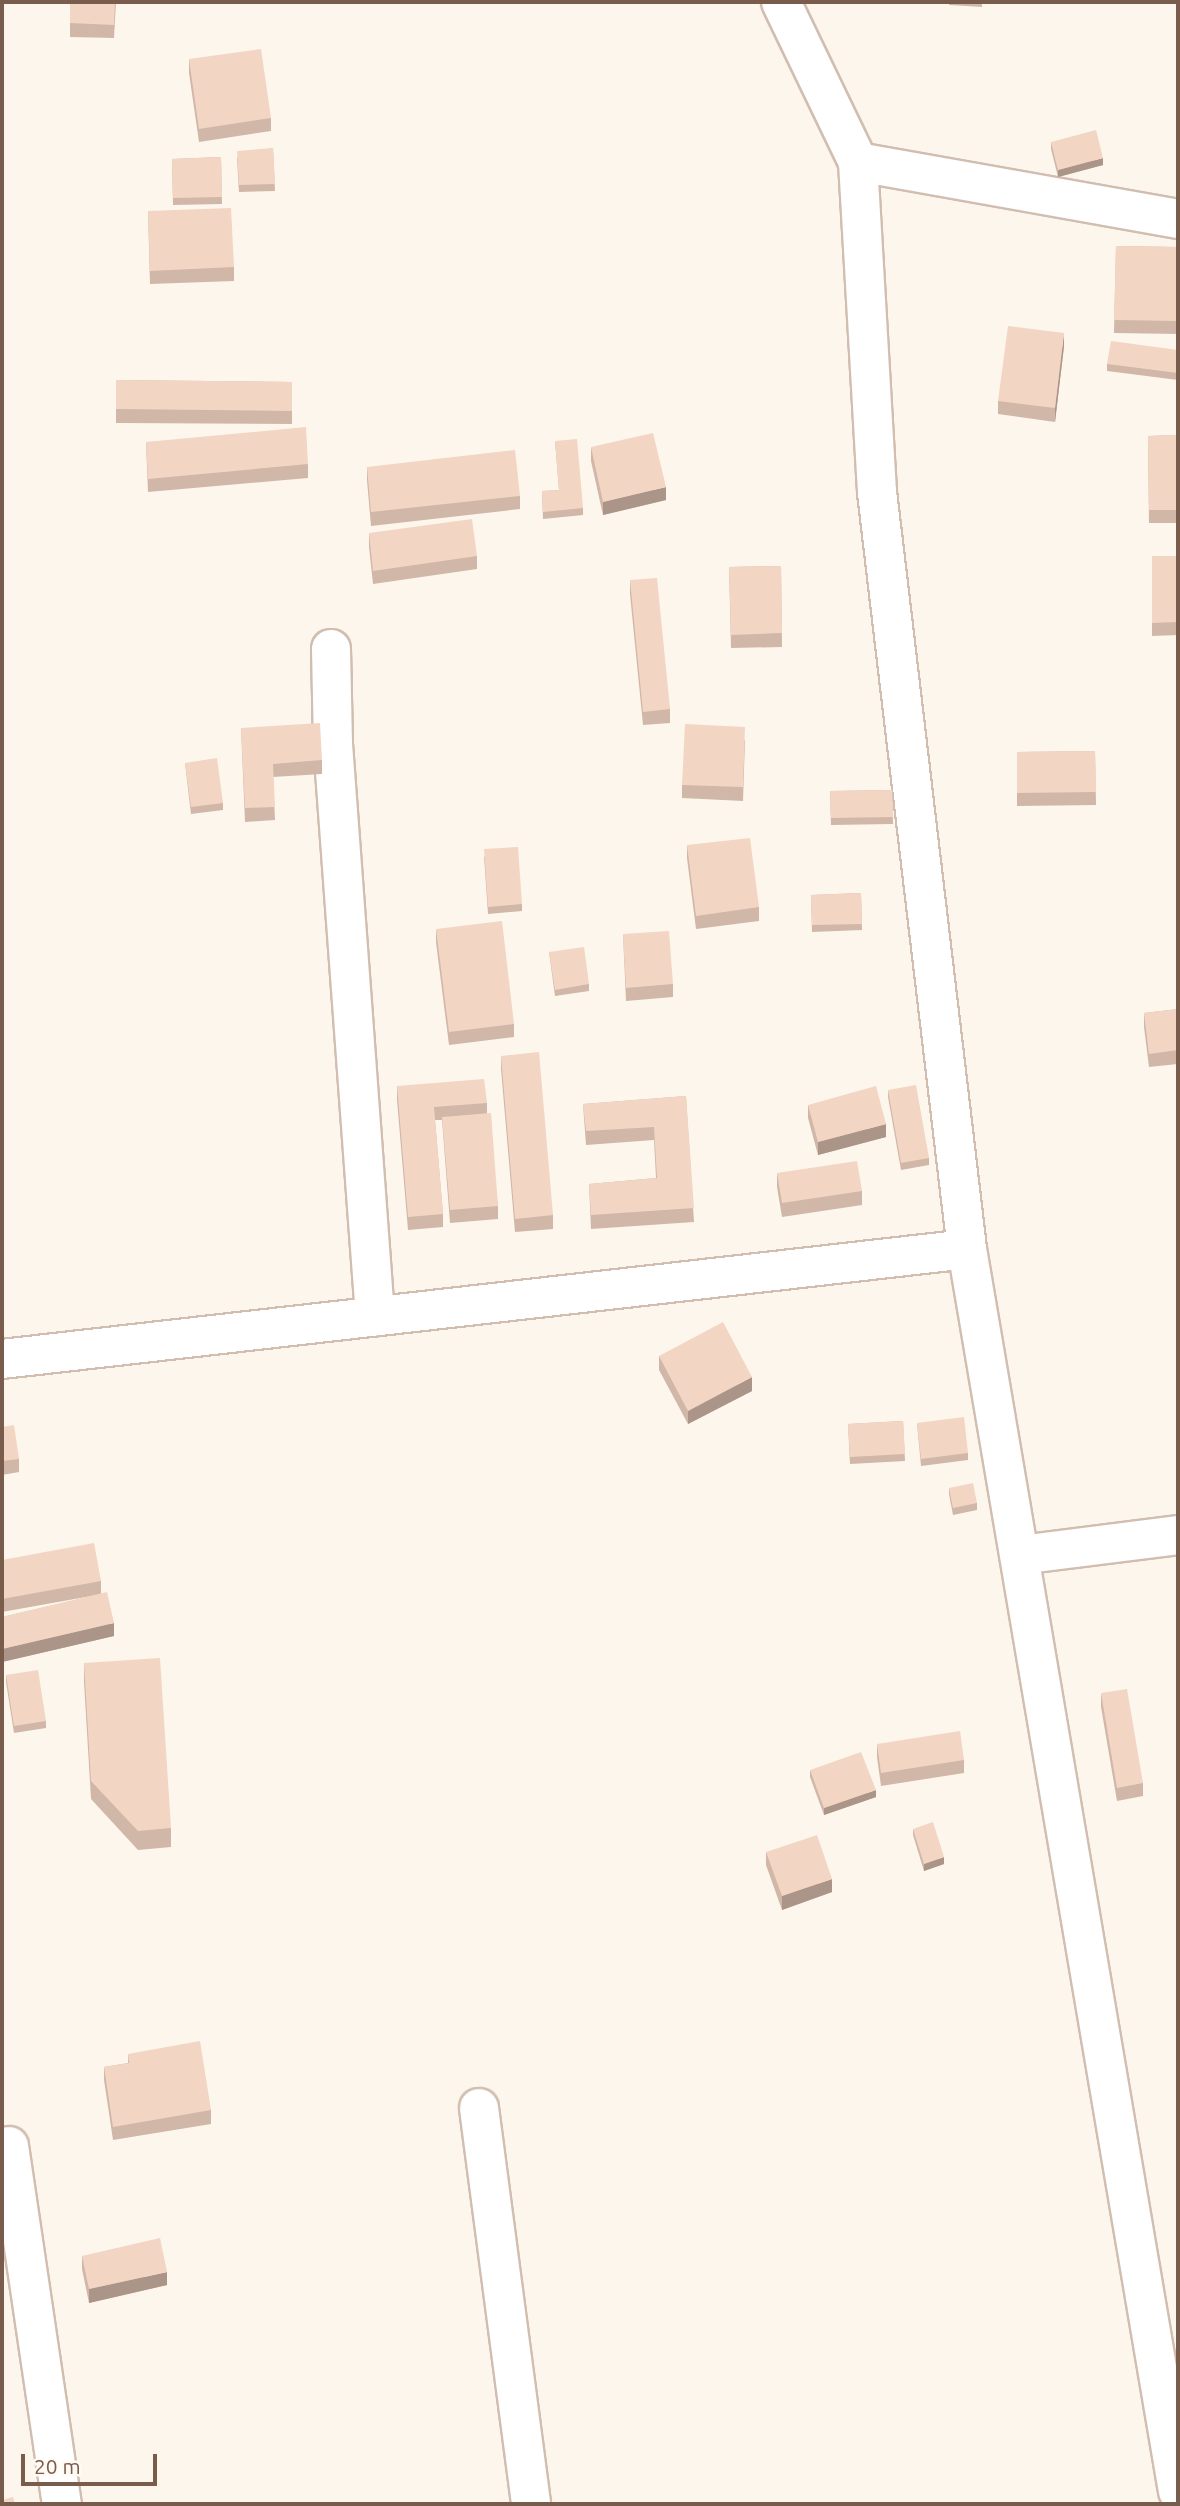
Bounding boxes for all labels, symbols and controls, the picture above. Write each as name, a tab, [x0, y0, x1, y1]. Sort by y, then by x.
scale bar	[24, 2440, 161, 2484]
text: 20 m	[34, 2454, 81, 2478]

